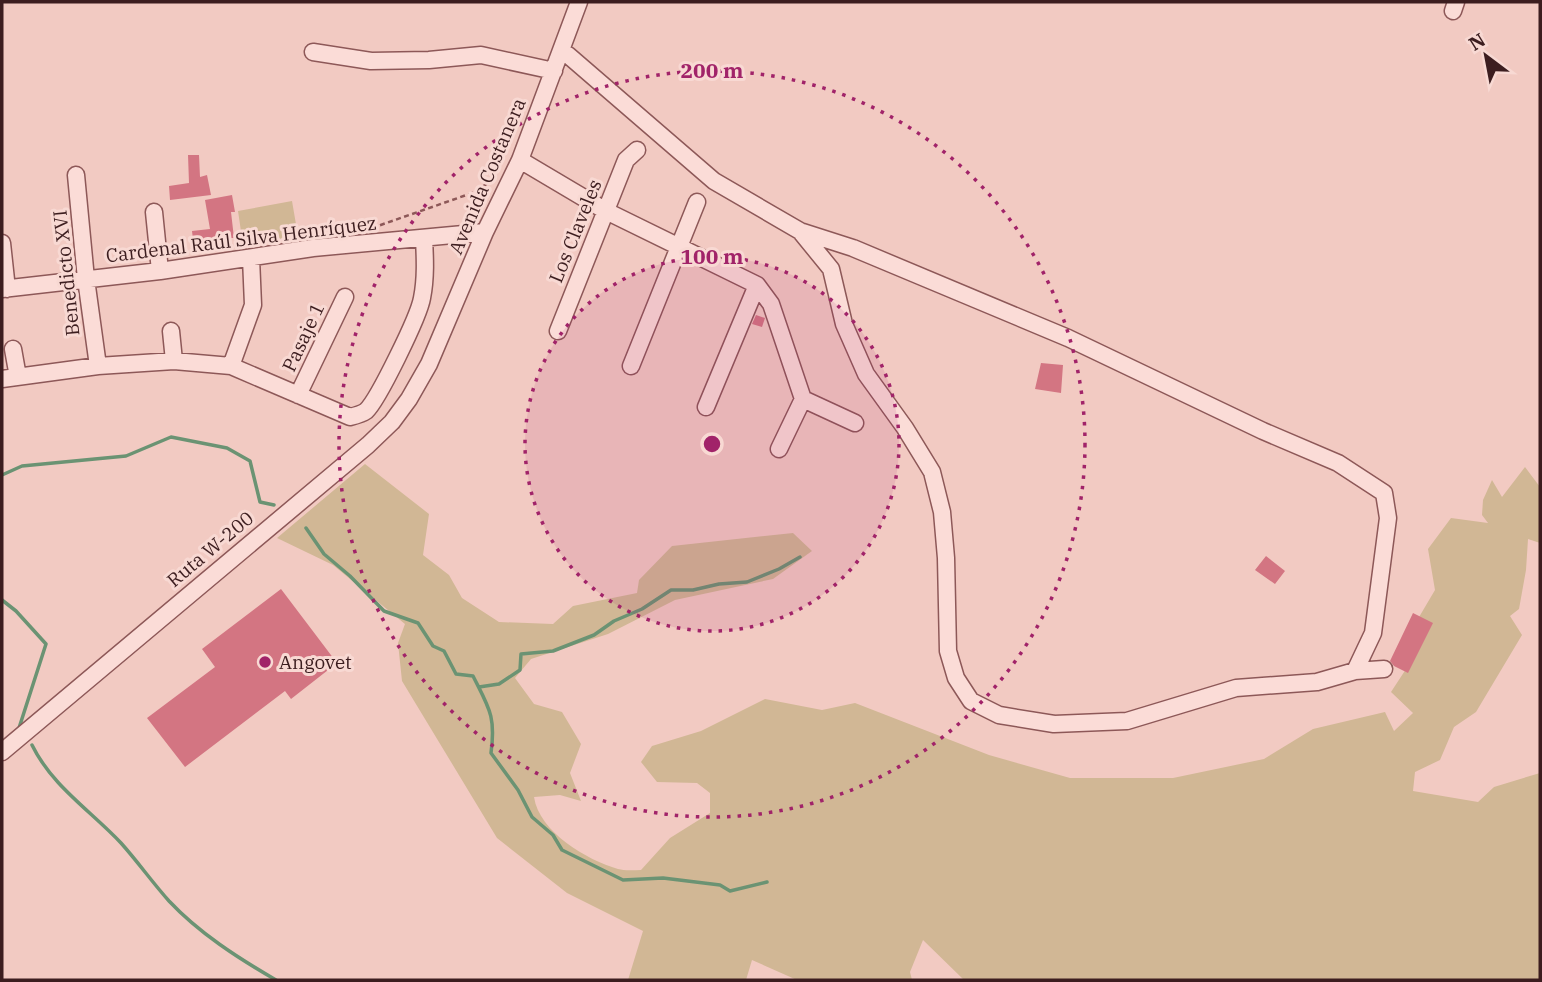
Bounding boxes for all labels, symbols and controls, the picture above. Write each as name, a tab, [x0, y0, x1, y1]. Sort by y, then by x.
north arrow	[1451, 21, 1521, 91]
text: N	[1464, 27, 1490, 56]
text: 200 m	[680, 56, 744, 84]
street label: Avenida Costanera	[443, 94, 531, 258]
street label: Los Claveles	[543, 176, 607, 286]
street label: Benedicto XVI	[47, 209, 85, 337]
street label: Cardenal Raúl Silva Henríquez	[104, 210, 378, 268]
text: 100 m	[680, 242, 744, 270]
street label: Pasaje 1	[277, 299, 329, 375]
centre of rings	[700, 432, 724, 456]
street label: Ruta W-200	[162, 506, 258, 592]
place label: Angovet	[279, 650, 352, 674]
marker: Angovet	[257, 654, 273, 670]

